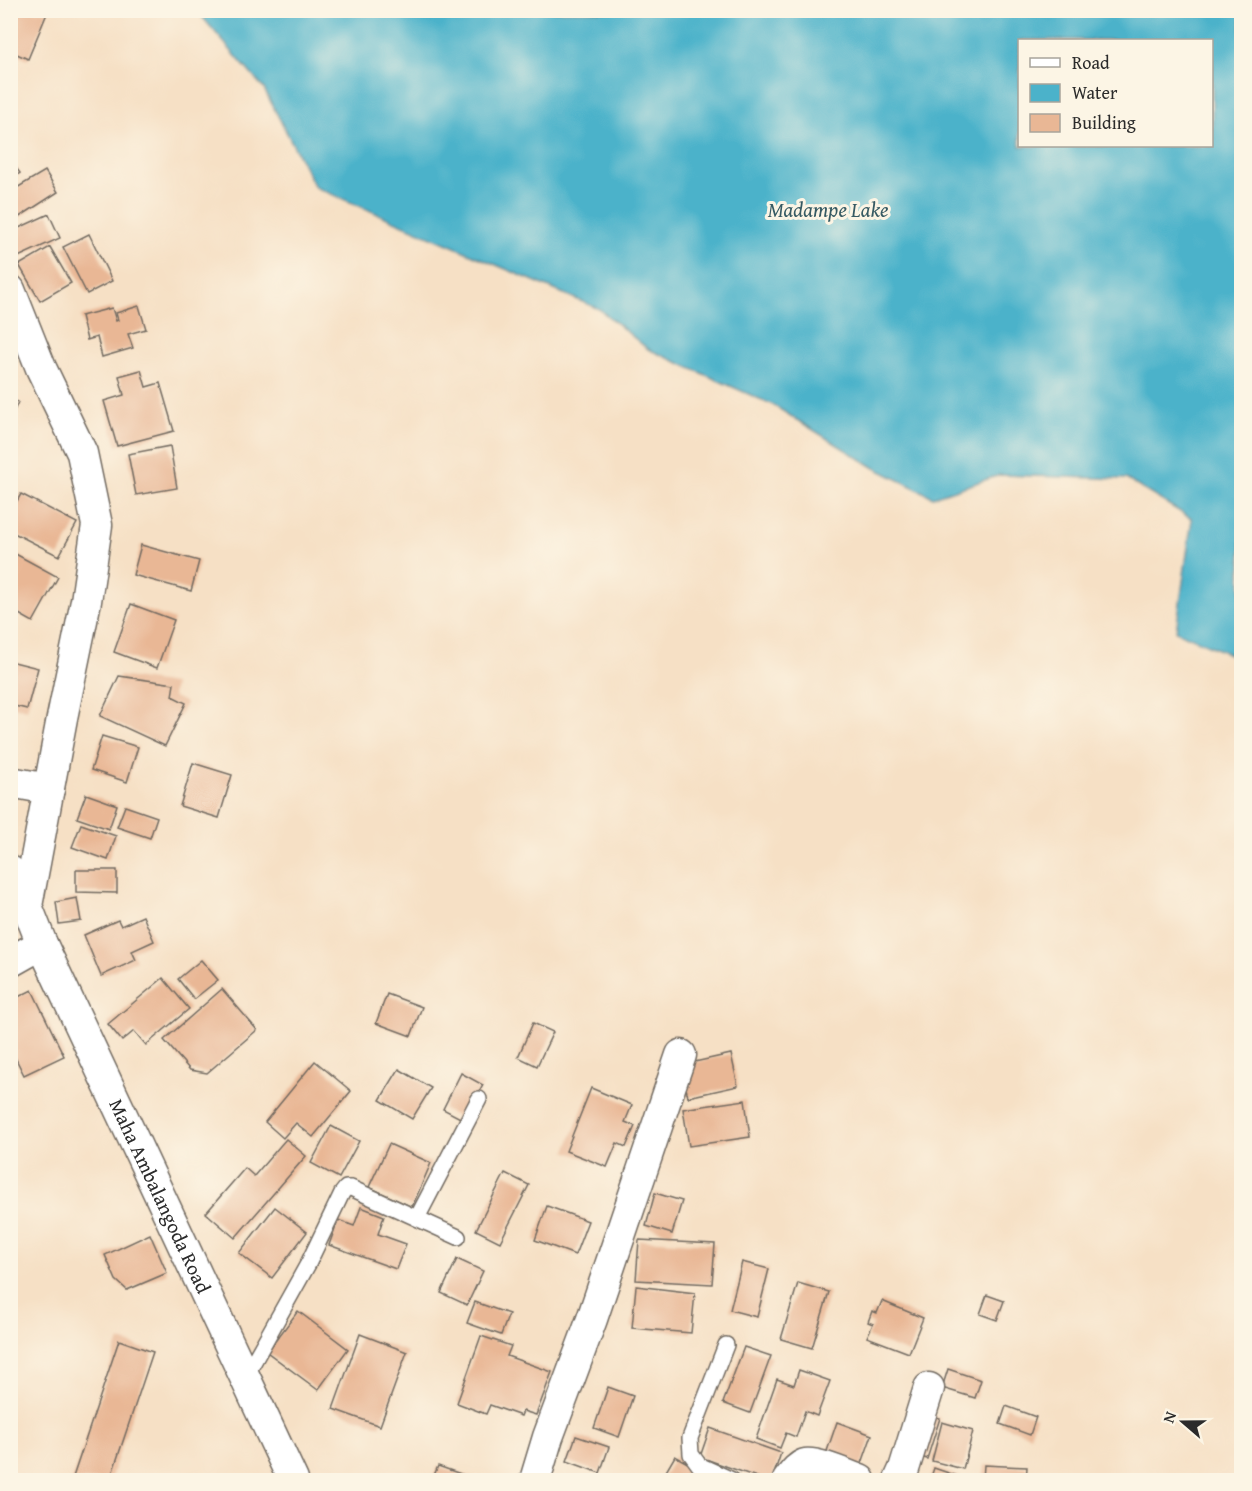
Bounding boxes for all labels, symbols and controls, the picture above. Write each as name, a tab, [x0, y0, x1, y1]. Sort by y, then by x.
legend	[1018, 39, 1213, 147]
text: Road	[1072, 49, 1110, 76]
text: Water	[1072, 79, 1118, 106]
text: Building	[1072, 109, 1136, 136]
water label: Madampe Lake	[768, 194, 888, 225]
street label: Maha Ambalangoda Road	[102, 1094, 219, 1298]
north arrow	[1153, 1392, 1213, 1452]
text: N	[1156, 1407, 1182, 1426]

